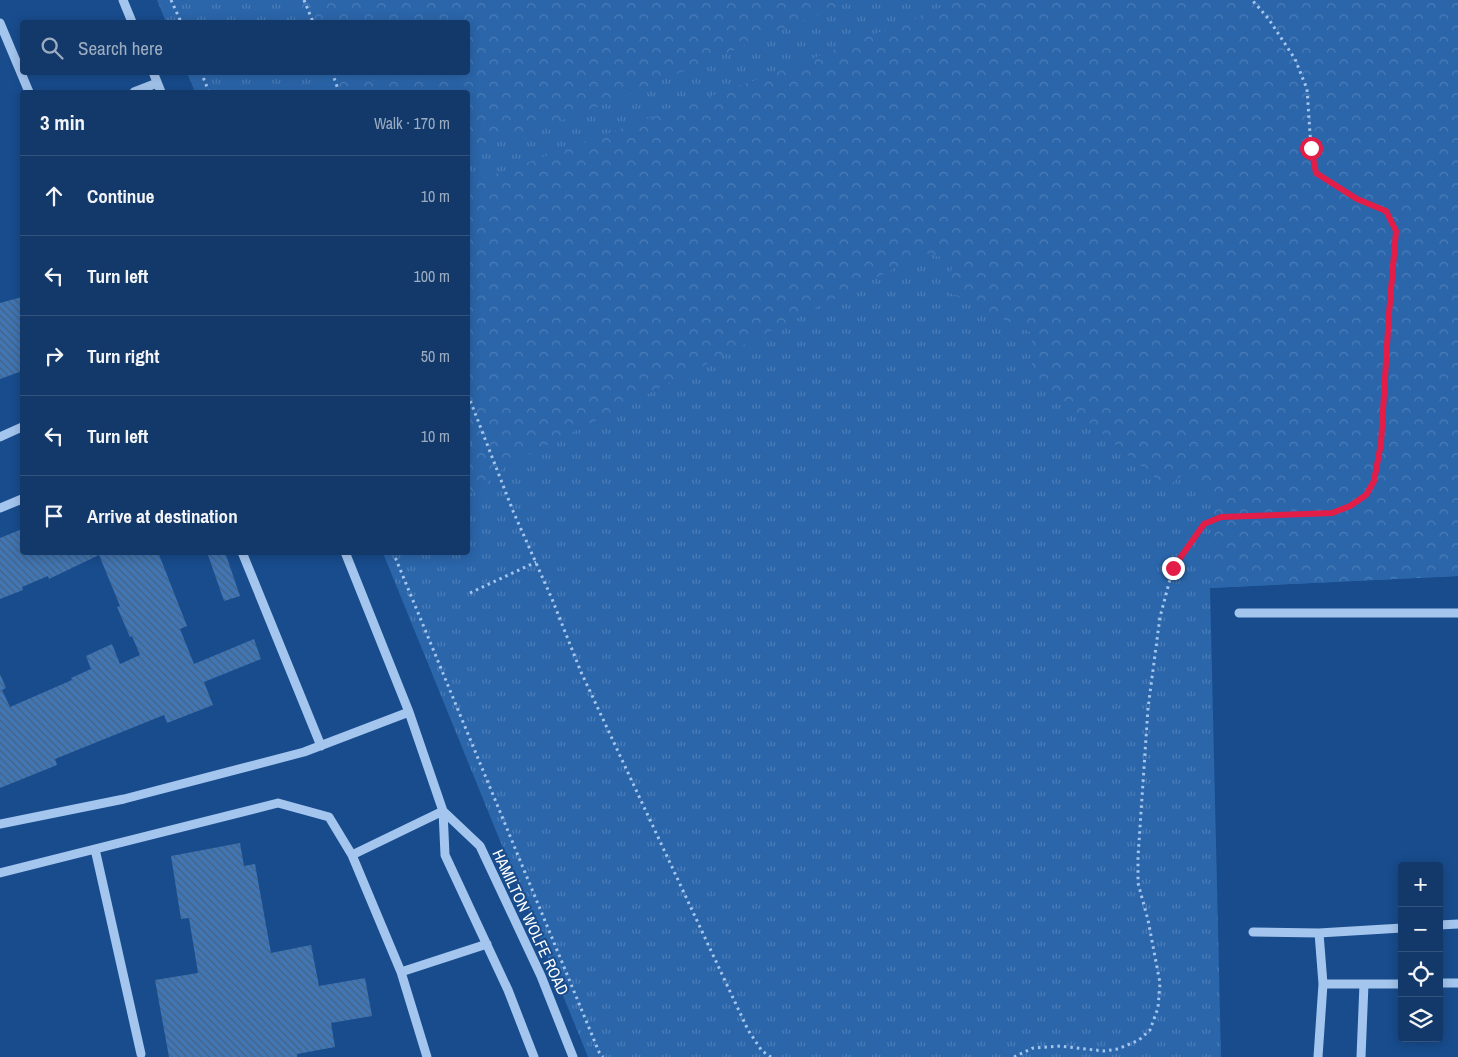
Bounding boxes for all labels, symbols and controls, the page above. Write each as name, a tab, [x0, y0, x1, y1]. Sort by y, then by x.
search box	[20, 20, 470, 75]
icon: search	[38, 34, 66, 62]
text: Search here	[78, 35, 163, 61]
text: 3 min	[40, 108, 85, 137]
text: Walk · 170 m	[374, 112, 450, 134]
route start	[1300, 137, 1323, 160]
icon: ahead	[40, 182, 68, 210]
text: Continue	[87, 183, 155, 209]
text: 10 m	[421, 185, 450, 207]
icon: left	[40, 262, 68, 290]
text: Turn left	[87, 263, 148, 289]
text: 100 m	[414, 265, 450, 287]
icon: right	[40, 342, 68, 370]
text: Turn right	[87, 343, 159, 369]
text: 50 m	[421, 345, 450, 367]
icon: left	[40, 422, 68, 450]
text: Turn left	[87, 423, 148, 449]
text: 10 m	[421, 425, 450, 447]
icon: arrive	[40, 502, 68, 530]
text: Arrive at destination	[87, 503, 238, 529]
route end	[1162, 557, 1185, 580]
street label: HAMILTON WOLFE ROAD	[488, 846, 574, 998]
map controls	[1398, 862, 1443, 1042]
button: +	[1398, 862, 1443, 907]
button: −	[1398, 907, 1443, 952]
button: locate	[1398, 952, 1443, 997]
button: layers	[1398, 997, 1443, 1042]

